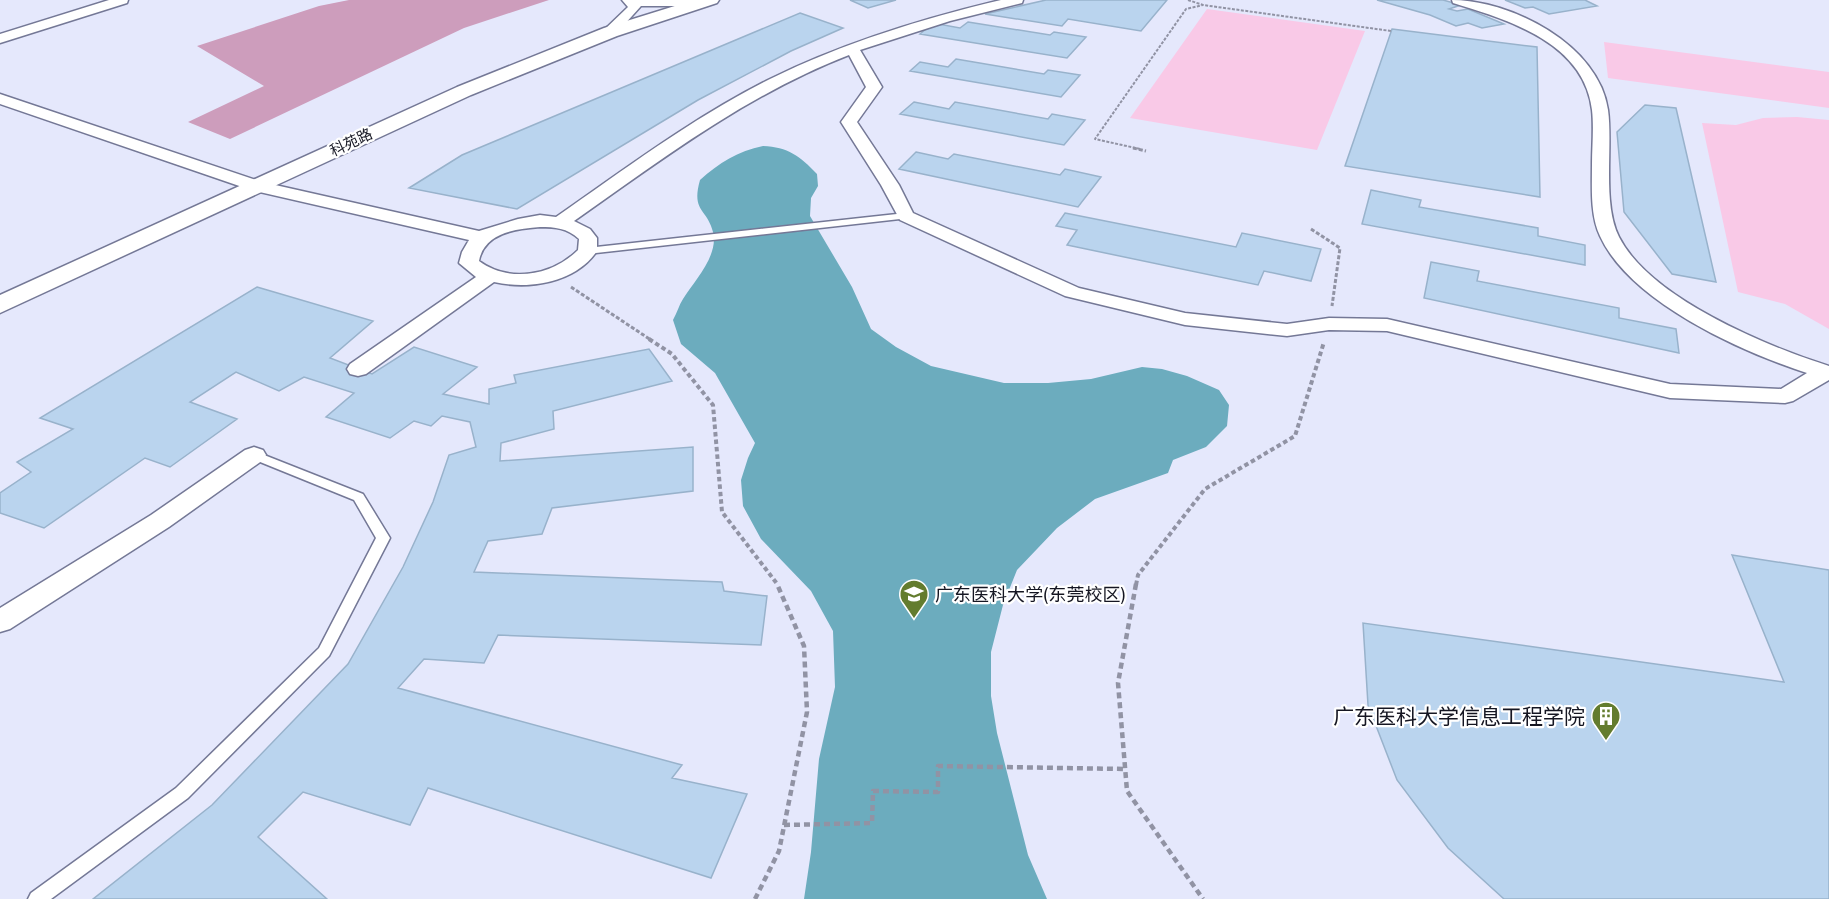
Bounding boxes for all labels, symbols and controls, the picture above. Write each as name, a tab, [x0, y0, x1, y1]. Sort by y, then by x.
street label: 科苑路	[327, 125, 375, 159]
school or university icon: 广东医科大学(东莞校区)	[898, 578, 930, 620]
place label: 广东医科大学(东莞校区)	[935, 584, 1126, 605]
building icon: 广东医科大学信息工程学院	[1590, 700, 1622, 742]
place label: 广东医科大学信息工程学院	[1333, 704, 1585, 729]

